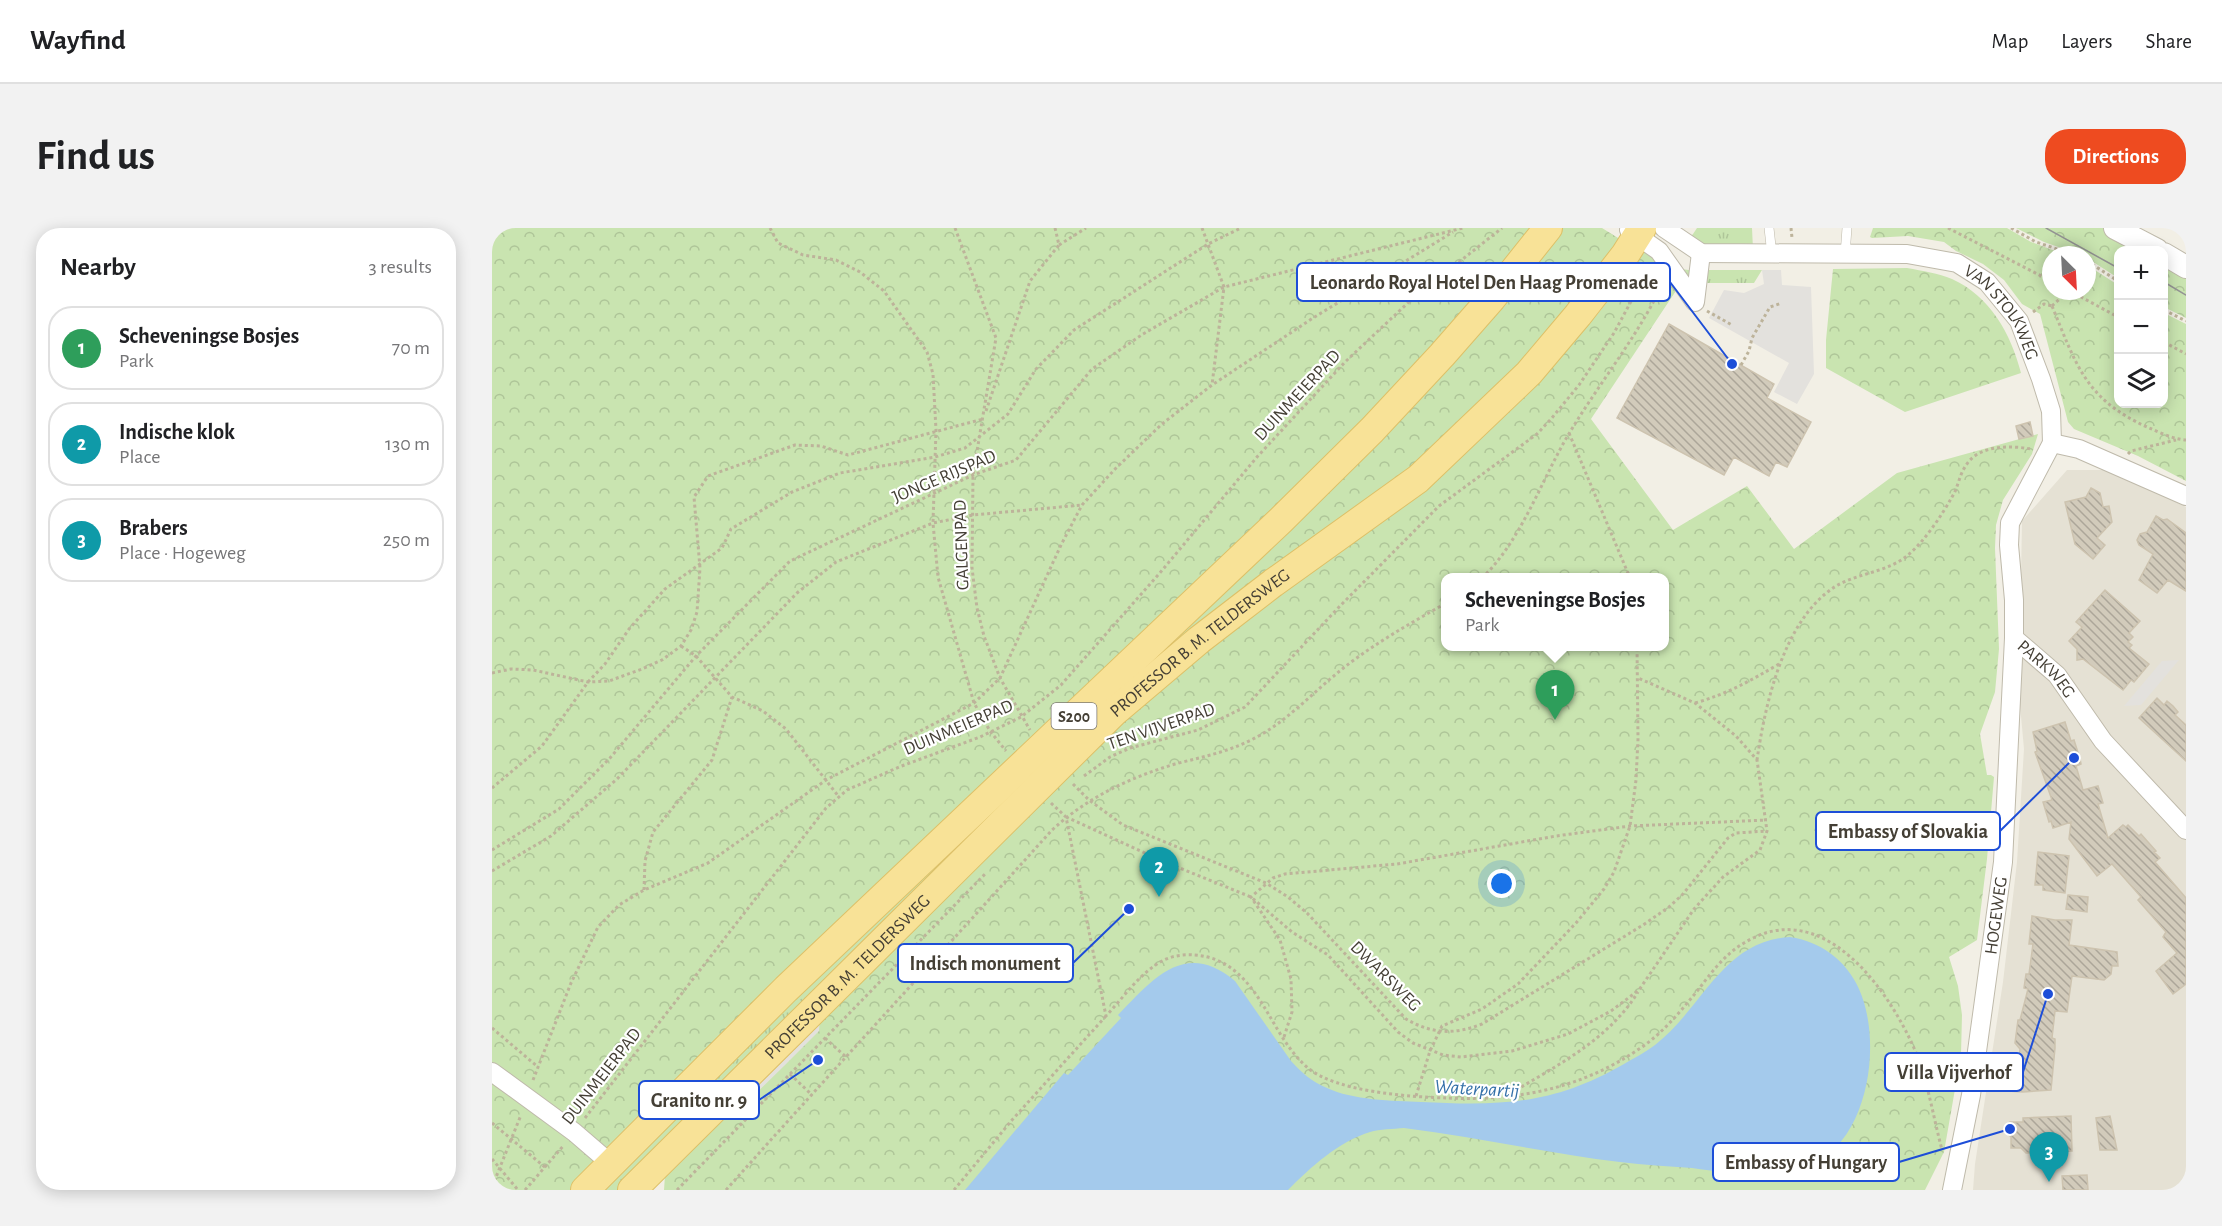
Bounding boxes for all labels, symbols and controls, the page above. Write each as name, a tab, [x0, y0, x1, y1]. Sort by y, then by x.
text: Wayfind	[30, 27, 126, 55]
text: Map	[1992, 31, 2028, 52]
text: Layers	[2061, 31, 2112, 52]
text: Share	[2145, 31, 2192, 52]
button: Directions	[2045, 129, 2186, 184]
text: Find us	[36, 135, 155, 177]
north arrow	[2042, 246, 2096, 300]
map controls	[2114, 246, 2168, 408]
button: +	[2114, 246, 2168, 300]
text: Nearby	[60, 254, 136, 280]
text: 3 results	[368, 257, 432, 277]
street label: VAN STOLKWEG	[1961, 262, 2041, 362]
callout: Leonardo Royal Hotel Den Haag Promenade	[1297, 263, 1670, 301]
text: Leonardo Royal Hotel Den Haag Promenade	[1310, 273, 1658, 293]
button: −	[2114, 300, 2168, 354]
text: Scheveningse Bosjes	[119, 325, 299, 347]
text: 1	[78, 338, 85, 358]
text: 70 m	[392, 338, 430, 358]
street label: DUINMEIERPAD	[1251, 347, 1344, 445]
text: Park	[119, 351, 154, 371]
button: layers	[2114, 354, 2168, 408]
text: Indische klok	[119, 421, 235, 443]
text: 2	[77, 434, 86, 454]
text: 130 m	[385, 434, 430, 454]
text: Place	[119, 447, 160, 467]
street label: JONGE RIJSPAD	[890, 447, 999, 507]
street label: GALGENPAD	[951, 500, 973, 590]
text: Brabers	[119, 517, 188, 539]
text: 3	[77, 530, 86, 550]
text: 250 m	[383, 530, 430, 550]
text: Place · Hogeweg	[119, 543, 246, 563]
street label: PROFESSOR B. M. TELDERSWEG	[1107, 566, 1293, 721]
popup	[1441, 573, 1669, 651]
text: Scheveningse Bosjes	[1465, 589, 1645, 611]
text: Park	[1465, 615, 1499, 635]
street label: PARKWEG	[2014, 637, 2078, 701]
pin: 1	[1536, 670, 1574, 720]
street label: DUINMEIERPAD	[901, 697, 1016, 759]
street label: TEN VIJVERPAD	[1105, 700, 1217, 754]
road number: S200	[1052, 703, 1096, 729]
callout: Embassy of Slovakia	[1816, 812, 2000, 850]
text: Embassy of Slovakia	[1828, 822, 1989, 842]
pin: 2	[1140, 848, 1178, 897]
your location	[1487, 869, 1516, 898]
street label: HOGEWEG	[1982, 876, 2011, 956]
street label: PROFESSOR B. M. TELDERSWEG	[762, 892, 934, 1063]
street label: DWARSWEG	[1347, 938, 1424, 1015]
callout: Indisch monument	[898, 944, 1073, 982]
text: Indisch monument	[910, 954, 1061, 974]
street label: DUINMEIERPAD	[559, 1025, 645, 1128]
callout: Villa Vijverhof	[1885, 1053, 2023, 1091]
text: Villa Vijverhof	[1897, 1063, 2013, 1083]
water label: Waterpartij	[1434, 1077, 1520, 1101]
callout: Granito nr. 9	[639, 1081, 759, 1119]
text: Granito nr. 9	[651, 1091, 747, 1111]
pin: 3	[2030, 1132, 2068, 1182]
callout: Embassy of Hungary	[1713, 1143, 1899, 1181]
text: Embassy of Hungary	[1725, 1153, 1887, 1173]

